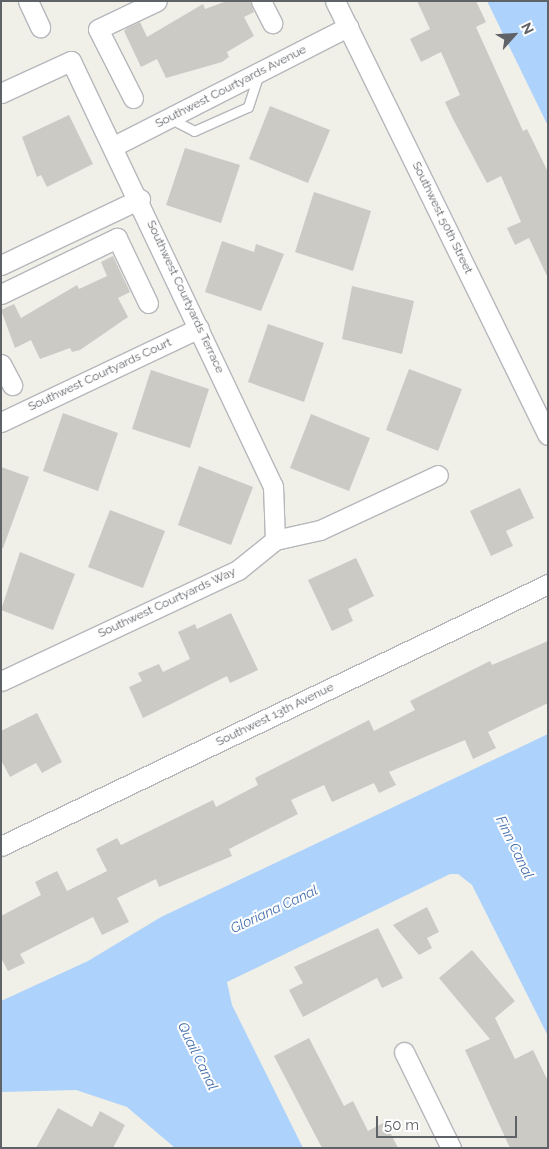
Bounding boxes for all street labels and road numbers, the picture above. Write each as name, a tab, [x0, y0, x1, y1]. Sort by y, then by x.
street label: Southwest Courtyards Avenue	[153, 42, 309, 132]
street label: Southwest 50th Street	[409, 160, 475, 276]
street label: Southwest Courtyards Terrace	[143, 218, 227, 376]
street label: Southwest Courtyards Court	[26, 335, 174, 415]
street label: Southwest Courtyards Way	[96, 565, 238, 641]
street label: Southwest 13th Avenue	[214, 680, 336, 750]

